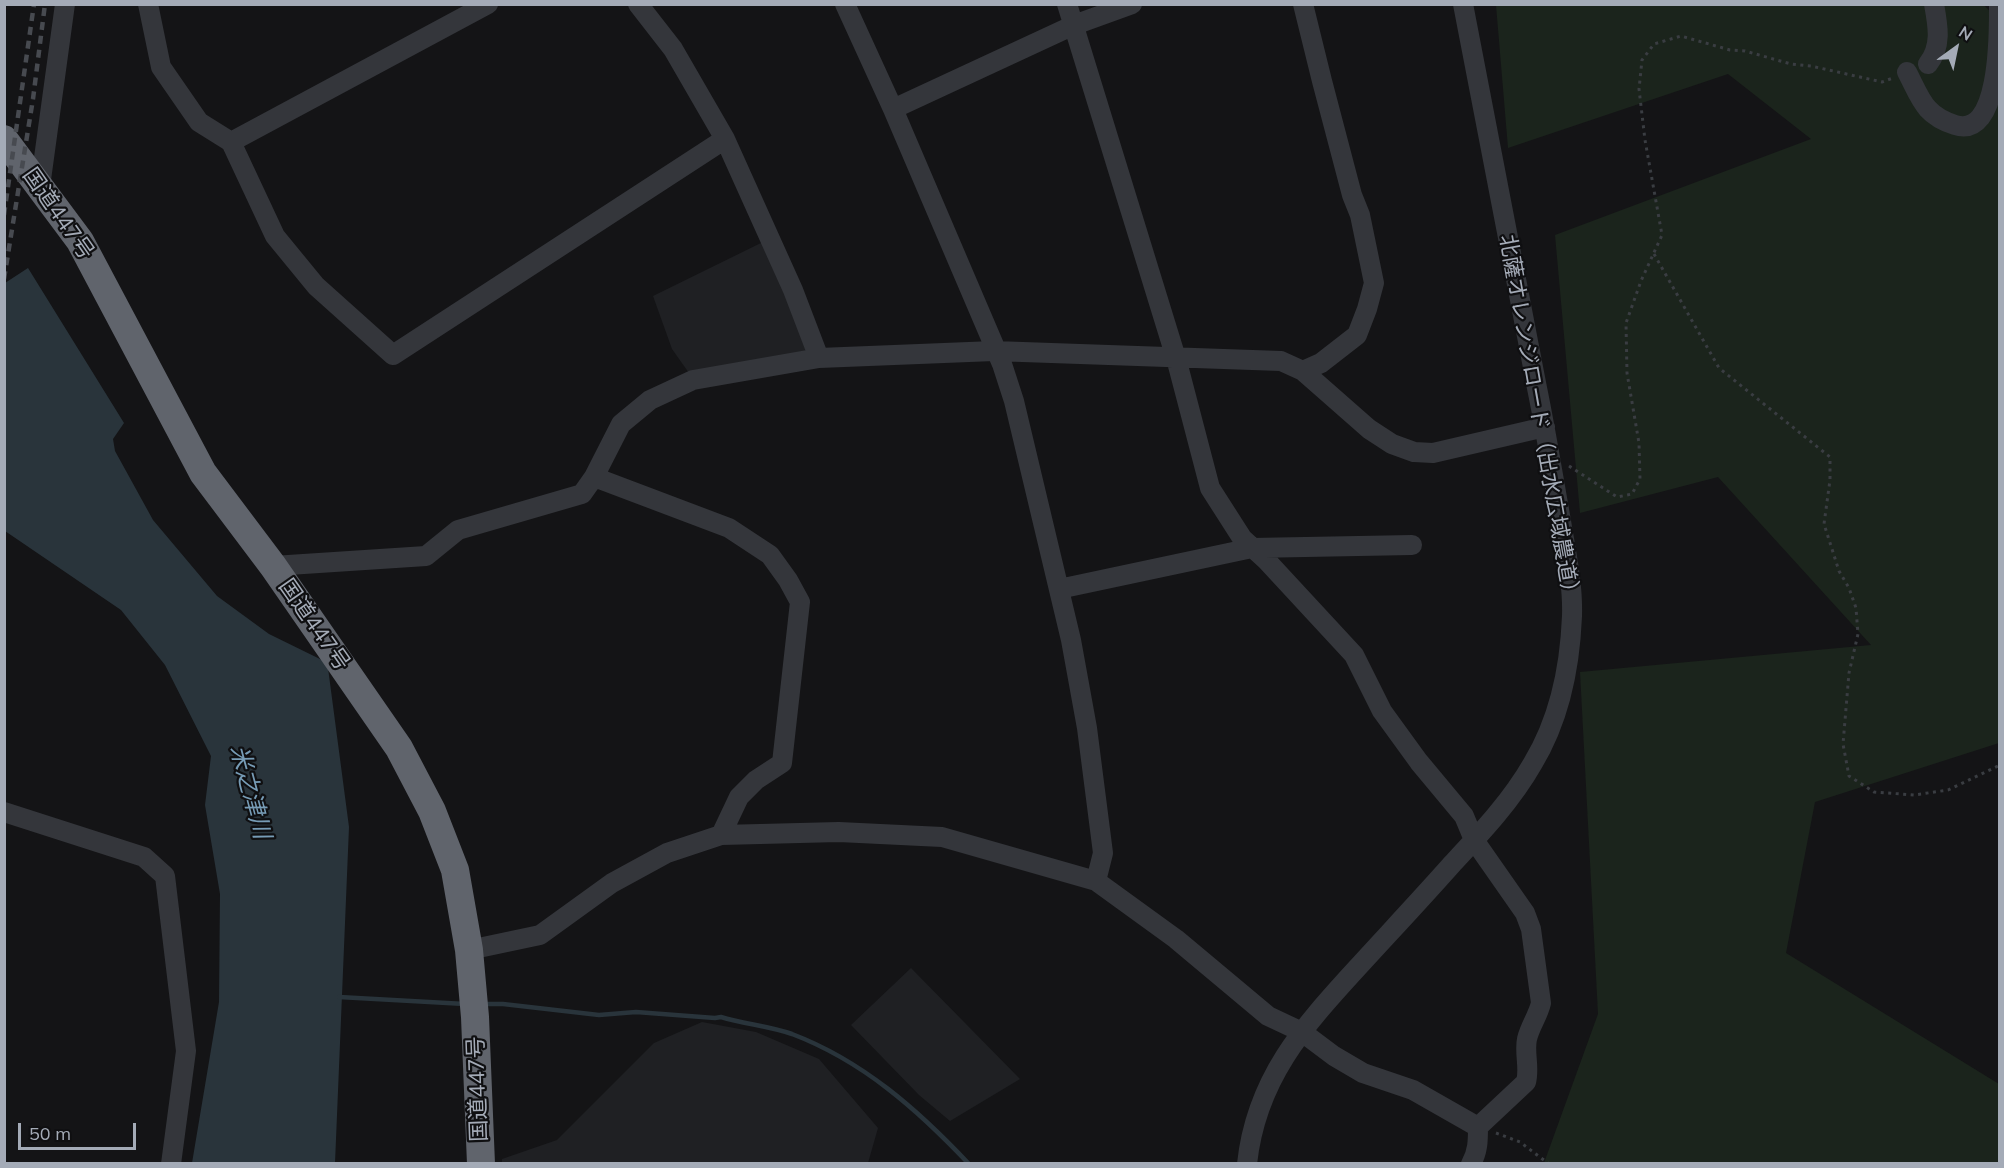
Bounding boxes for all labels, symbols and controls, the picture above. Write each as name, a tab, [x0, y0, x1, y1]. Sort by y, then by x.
north arrow	[1926, 18, 1986, 78]
text: N	[1955, 21, 1976, 45]
street label: 国道447号	[17, 163, 99, 265]
street label: 北薩オレンジロード（出水広域農道）	[1494, 233, 1584, 605]
street label: 国道447号	[273, 574, 355, 676]
water label: 米之津川	[224, 742, 276, 842]
street label: 国道447号	[463, 1036, 493, 1142]
scale bar	[21, 1111, 140, 1149]
text: 50 m	[29, 1122, 71, 1145]

